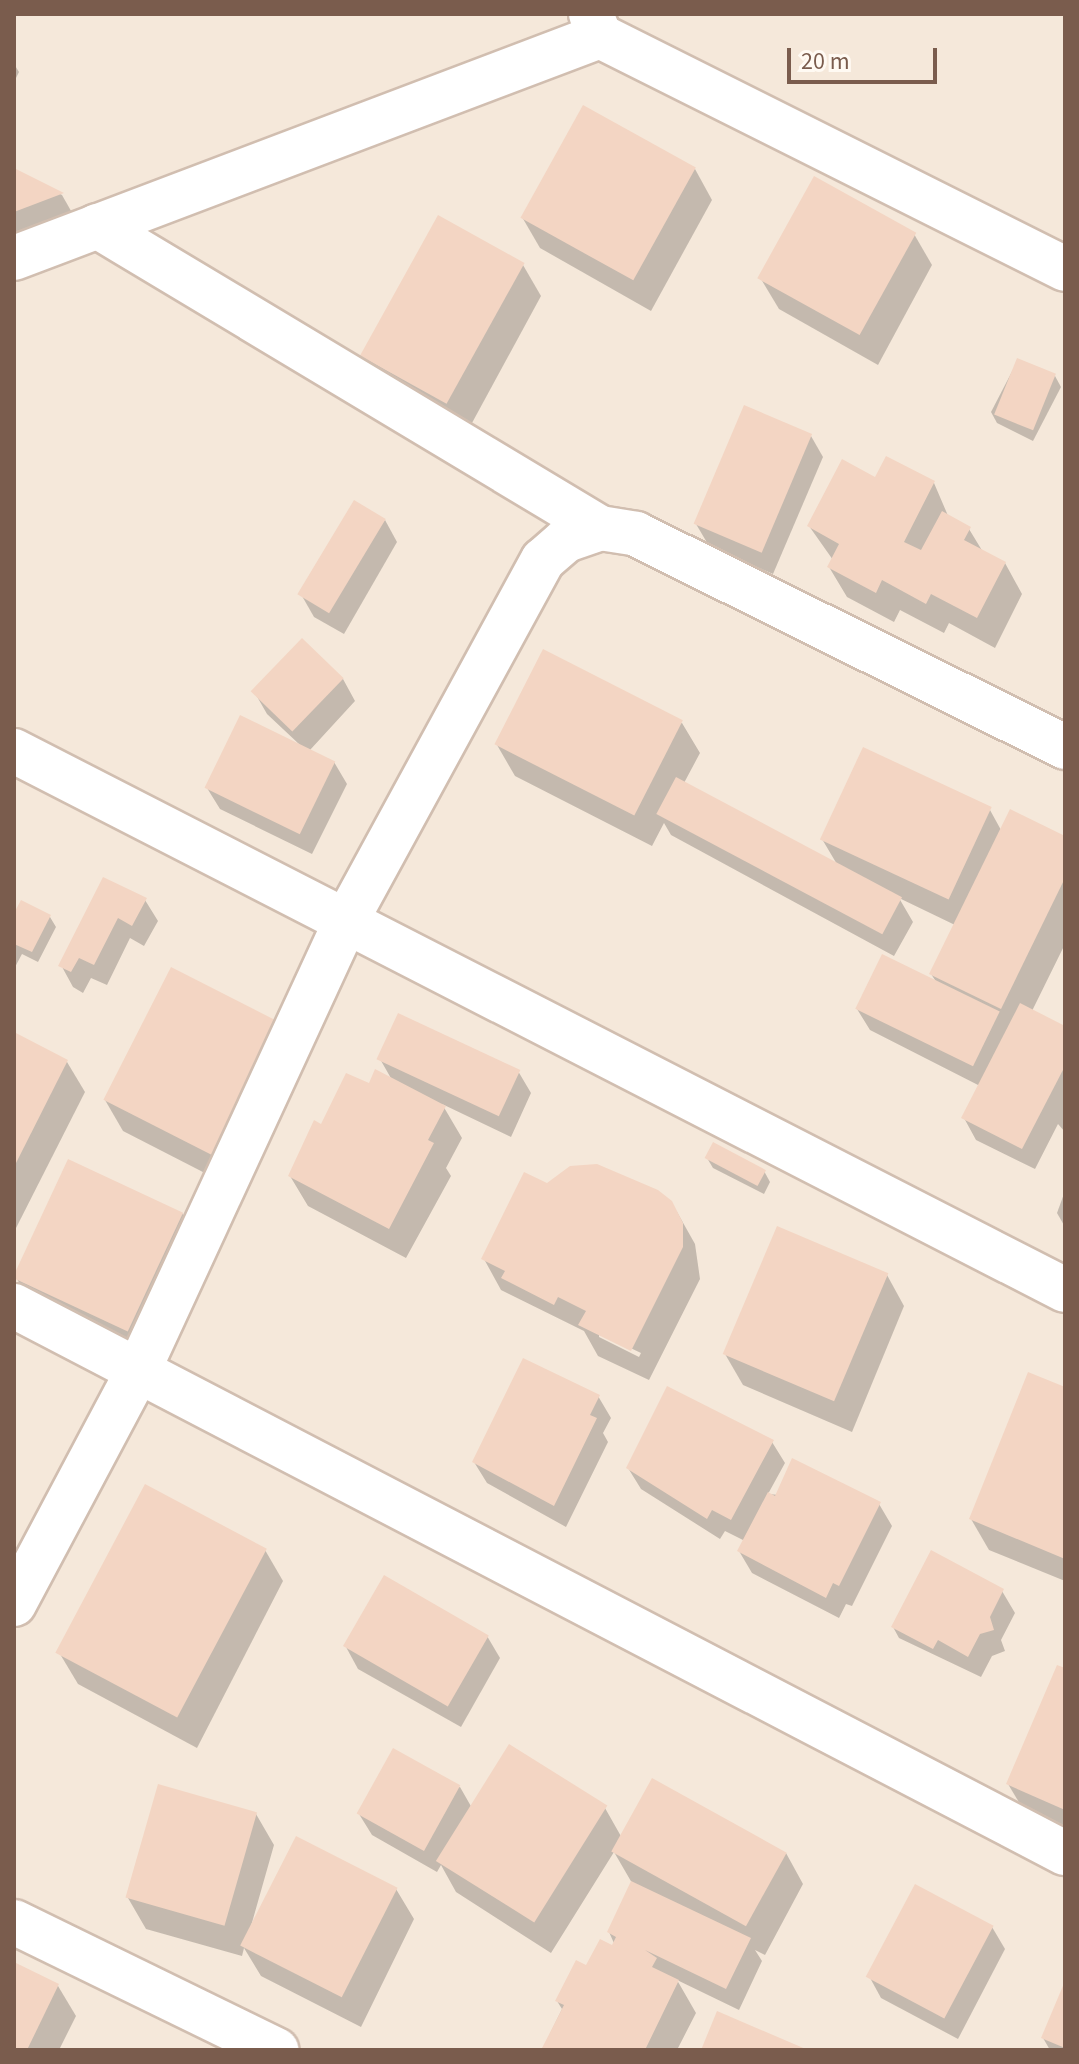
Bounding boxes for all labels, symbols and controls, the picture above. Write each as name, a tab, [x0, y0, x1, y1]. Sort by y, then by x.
scale bar	[791, 32, 941, 82]
text: 20 m	[801, 44, 850, 79]

